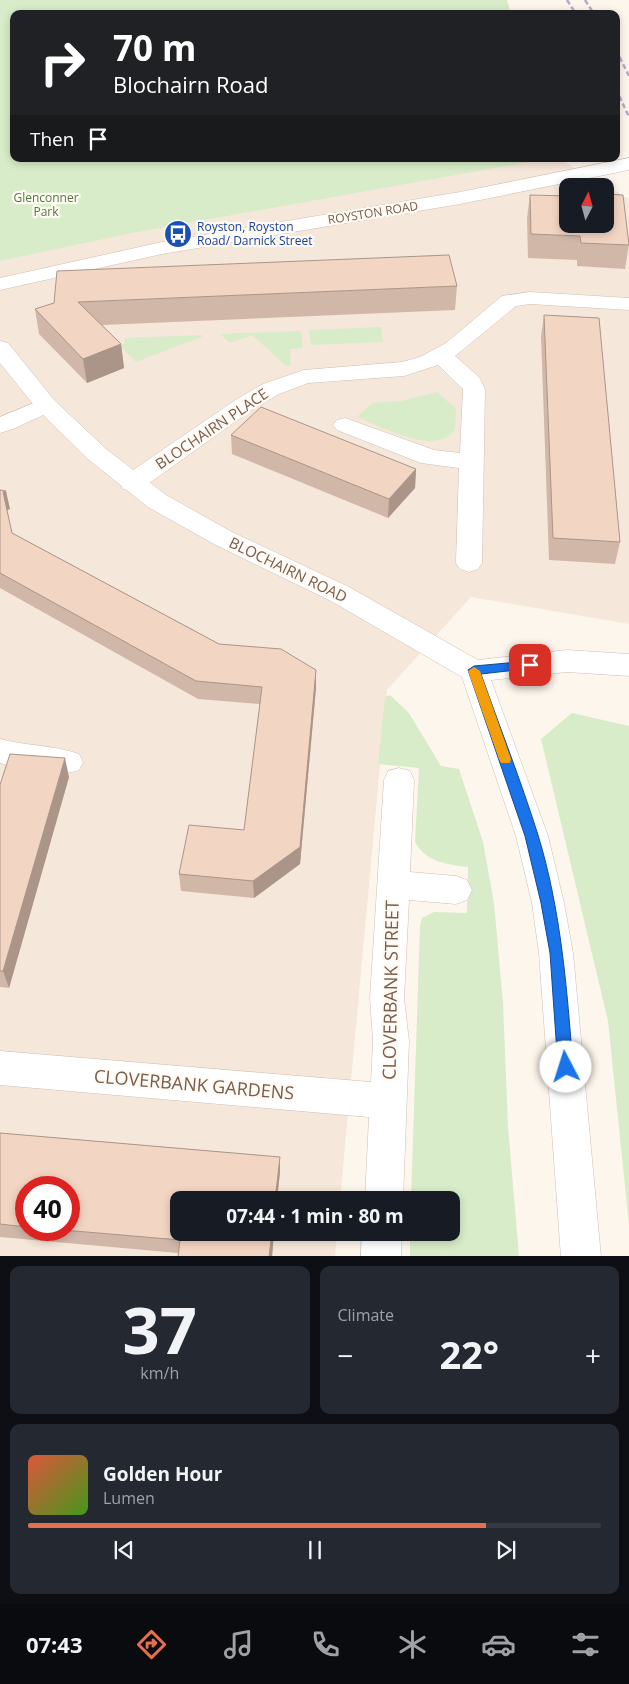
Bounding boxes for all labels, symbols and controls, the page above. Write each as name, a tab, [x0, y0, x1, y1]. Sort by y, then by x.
text: 70 m	[113, 24, 196, 71]
icon: right	[30, 30, 95, 95]
text: Blochairn Road	[113, 69, 269, 99]
icon: arrive	[84, 125, 112, 153]
text: Then	[30, 126, 74, 152]
north arrow	[559, 178, 614, 232]
map controls	[559, 178, 614, 233]
park label: Glenconner Park	[13, 189, 79, 220]
street label: ROYSTON ROAD	[327, 197, 419, 228]
place label: Royston, Royston Road/ Darnick Street	[197, 218, 313, 249]
bus stop icon: Royston, Royston Road/ Darnick Street	[163, 219, 193, 249]
street label: BLOCHAIRN PLACE	[151, 383, 272, 473]
street label: BLOCHAIRN ROAD	[226, 532, 351, 606]
pin	[509, 644, 551, 686]
icon: arrive	[516, 651, 544, 679]
street label: CLOVERBANK STREET	[376, 900, 404, 1080]
position arrow	[539, 1040, 591, 1092]
street label: CLOVERBANK GARDENS	[93, 1063, 295, 1105]
speed limit sign: 40	[15, 1176, 80, 1241]
text: 07:44 · 1 min · 80 m	[226, 1203, 404, 1229]
text: 37	[123, 1285, 197, 1373]
text: Climate	[338, 1304, 394, 1326]
text: 22°	[439, 1328, 499, 1380]
text: −	[338, 1336, 354, 1374]
text: +	[585, 1336, 601, 1374]
text: km/h	[140, 1362, 179, 1384]
text: Golden Hour	[103, 1461, 222, 1487]
text: Lumen	[103, 1487, 155, 1509]
icon: previous	[110, 1536, 138, 1564]
icon: pause	[301, 1536, 329, 1564]
icon: next	[492, 1536, 520, 1564]
icon: directions	[134, 1627, 169, 1662]
icon: music	[221, 1627, 256, 1662]
icon: phone	[308, 1627, 343, 1662]
icon: climate	[395, 1627, 430, 1662]
icon: car	[481, 1627, 516, 1662]
icon: filters	[568, 1627, 603, 1662]
text: 07:43	[26, 1629, 82, 1659]

